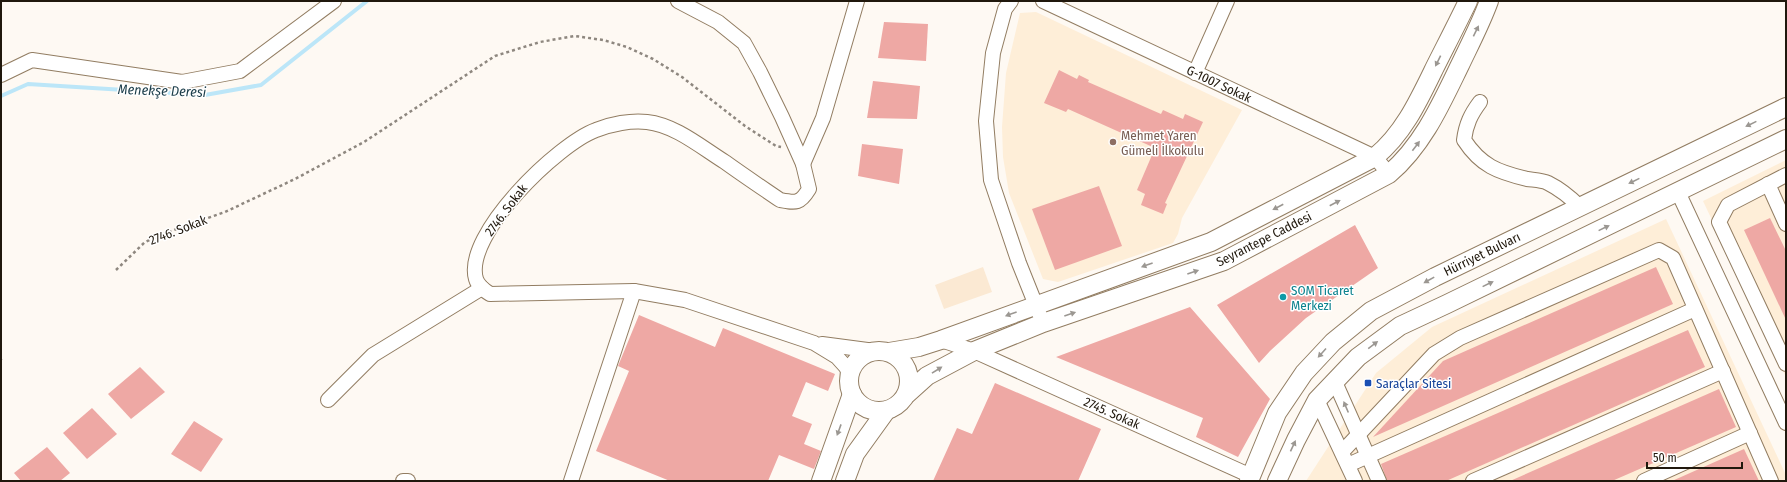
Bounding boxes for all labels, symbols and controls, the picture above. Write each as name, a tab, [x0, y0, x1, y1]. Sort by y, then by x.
one-way arrow	[1473, 25, 1479, 37]
one-way arrow	[1435, 55, 1441, 67]
street label: G-1007 Sokak	[1184, 62, 1255, 106]
water label: Menekşe Deresi	[117, 81, 207, 101]
one-way arrow	[1745, 121, 1757, 127]
place label: Mehmet Yaren Gümeli İlkokulu	[1121, 128, 1204, 158]
marker: Mehmet Yaren Gümeli İlkokulu	[1108, 137, 1118, 147]
one-way arrow	[1411, 140, 1420, 151]
one-way arrow	[1628, 178, 1640, 184]
street label: 2746. Sokak	[482, 181, 531, 239]
one-way arrow	[1329, 200, 1341, 206]
one-way arrow	[1272, 204, 1284, 211]
street label: Seyrantepe Caddesi	[1214, 209, 1314, 269]
street label: 2746. Sokak	[147, 212, 210, 248]
one-way arrow	[1599, 225, 1610, 231]
street label: Hürriyet Bulvarı	[1441, 229, 1523, 279]
one-way arrow	[1140, 263, 1152, 269]
one-way arrow	[1187, 269, 1199, 275]
one-way arrow	[1423, 277, 1434, 284]
one-way arrow	[1482, 281, 1493, 287]
place label: SOM Ticaret Merkezi	[1291, 283, 1355, 313]
marker: SOM Ticaret Merkezi	[1278, 292, 1288, 302]
one-way arrow	[1005, 311, 1017, 317]
one-way arrow	[1064, 311, 1076, 317]
one-way arrow	[1368, 341, 1379, 349]
one-way arrow	[1318, 348, 1327, 359]
one-way arrow	[931, 366, 943, 373]
place label: Saraçlar Sitesi	[1376, 376, 1451, 391]
marker: Saraçlar Sitesi	[1363, 378, 1373, 388]
street label: 2745. Sokak	[1082, 394, 1143, 432]
one-way arrow	[1343, 401, 1349, 412]
one-way arrow	[835, 425, 841, 437]
one-way arrow	[1290, 440, 1296, 451]
scale bar	[1647, 444, 1742, 470]
text: 50 m	[1653, 451, 1677, 465]

